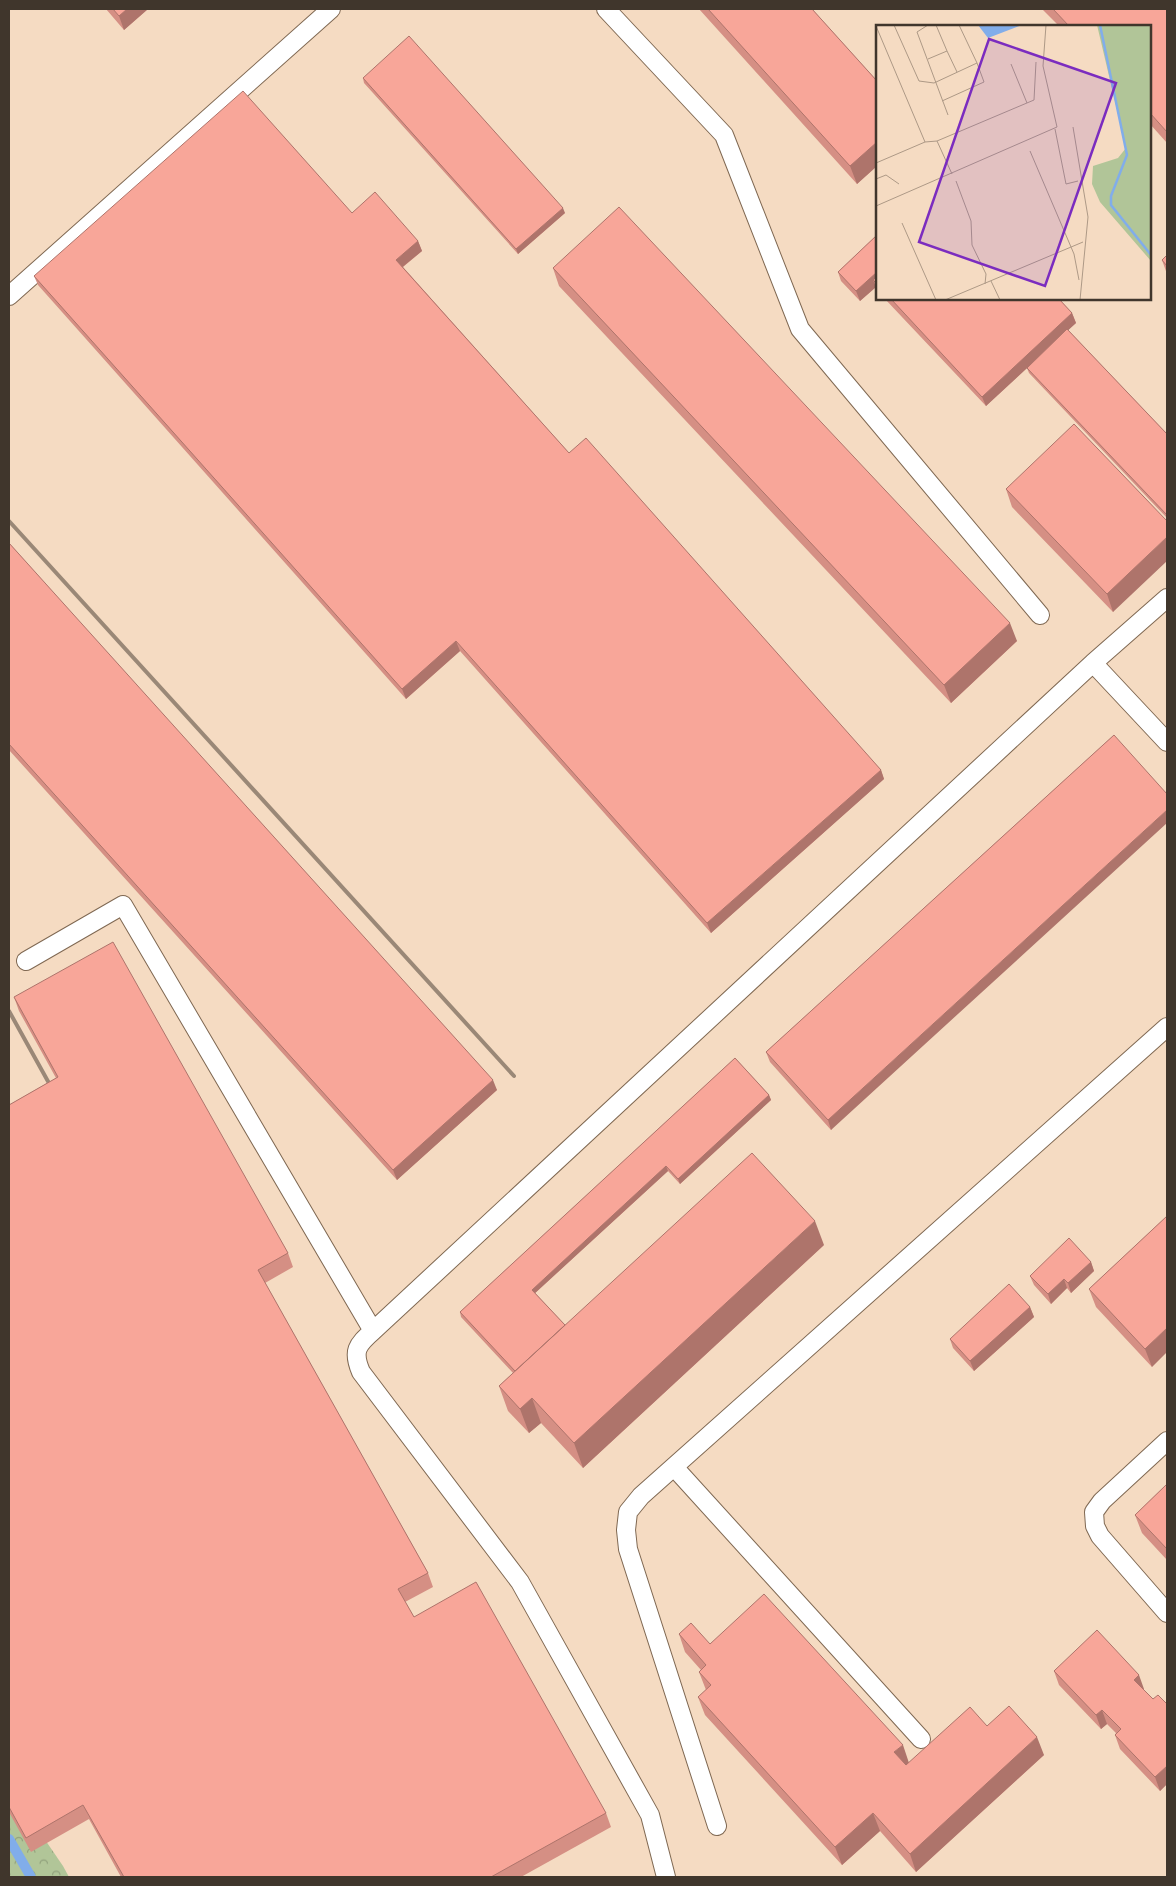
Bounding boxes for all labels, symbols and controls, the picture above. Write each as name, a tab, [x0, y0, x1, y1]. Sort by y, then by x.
inset map	[876, 25, 1151, 300]

